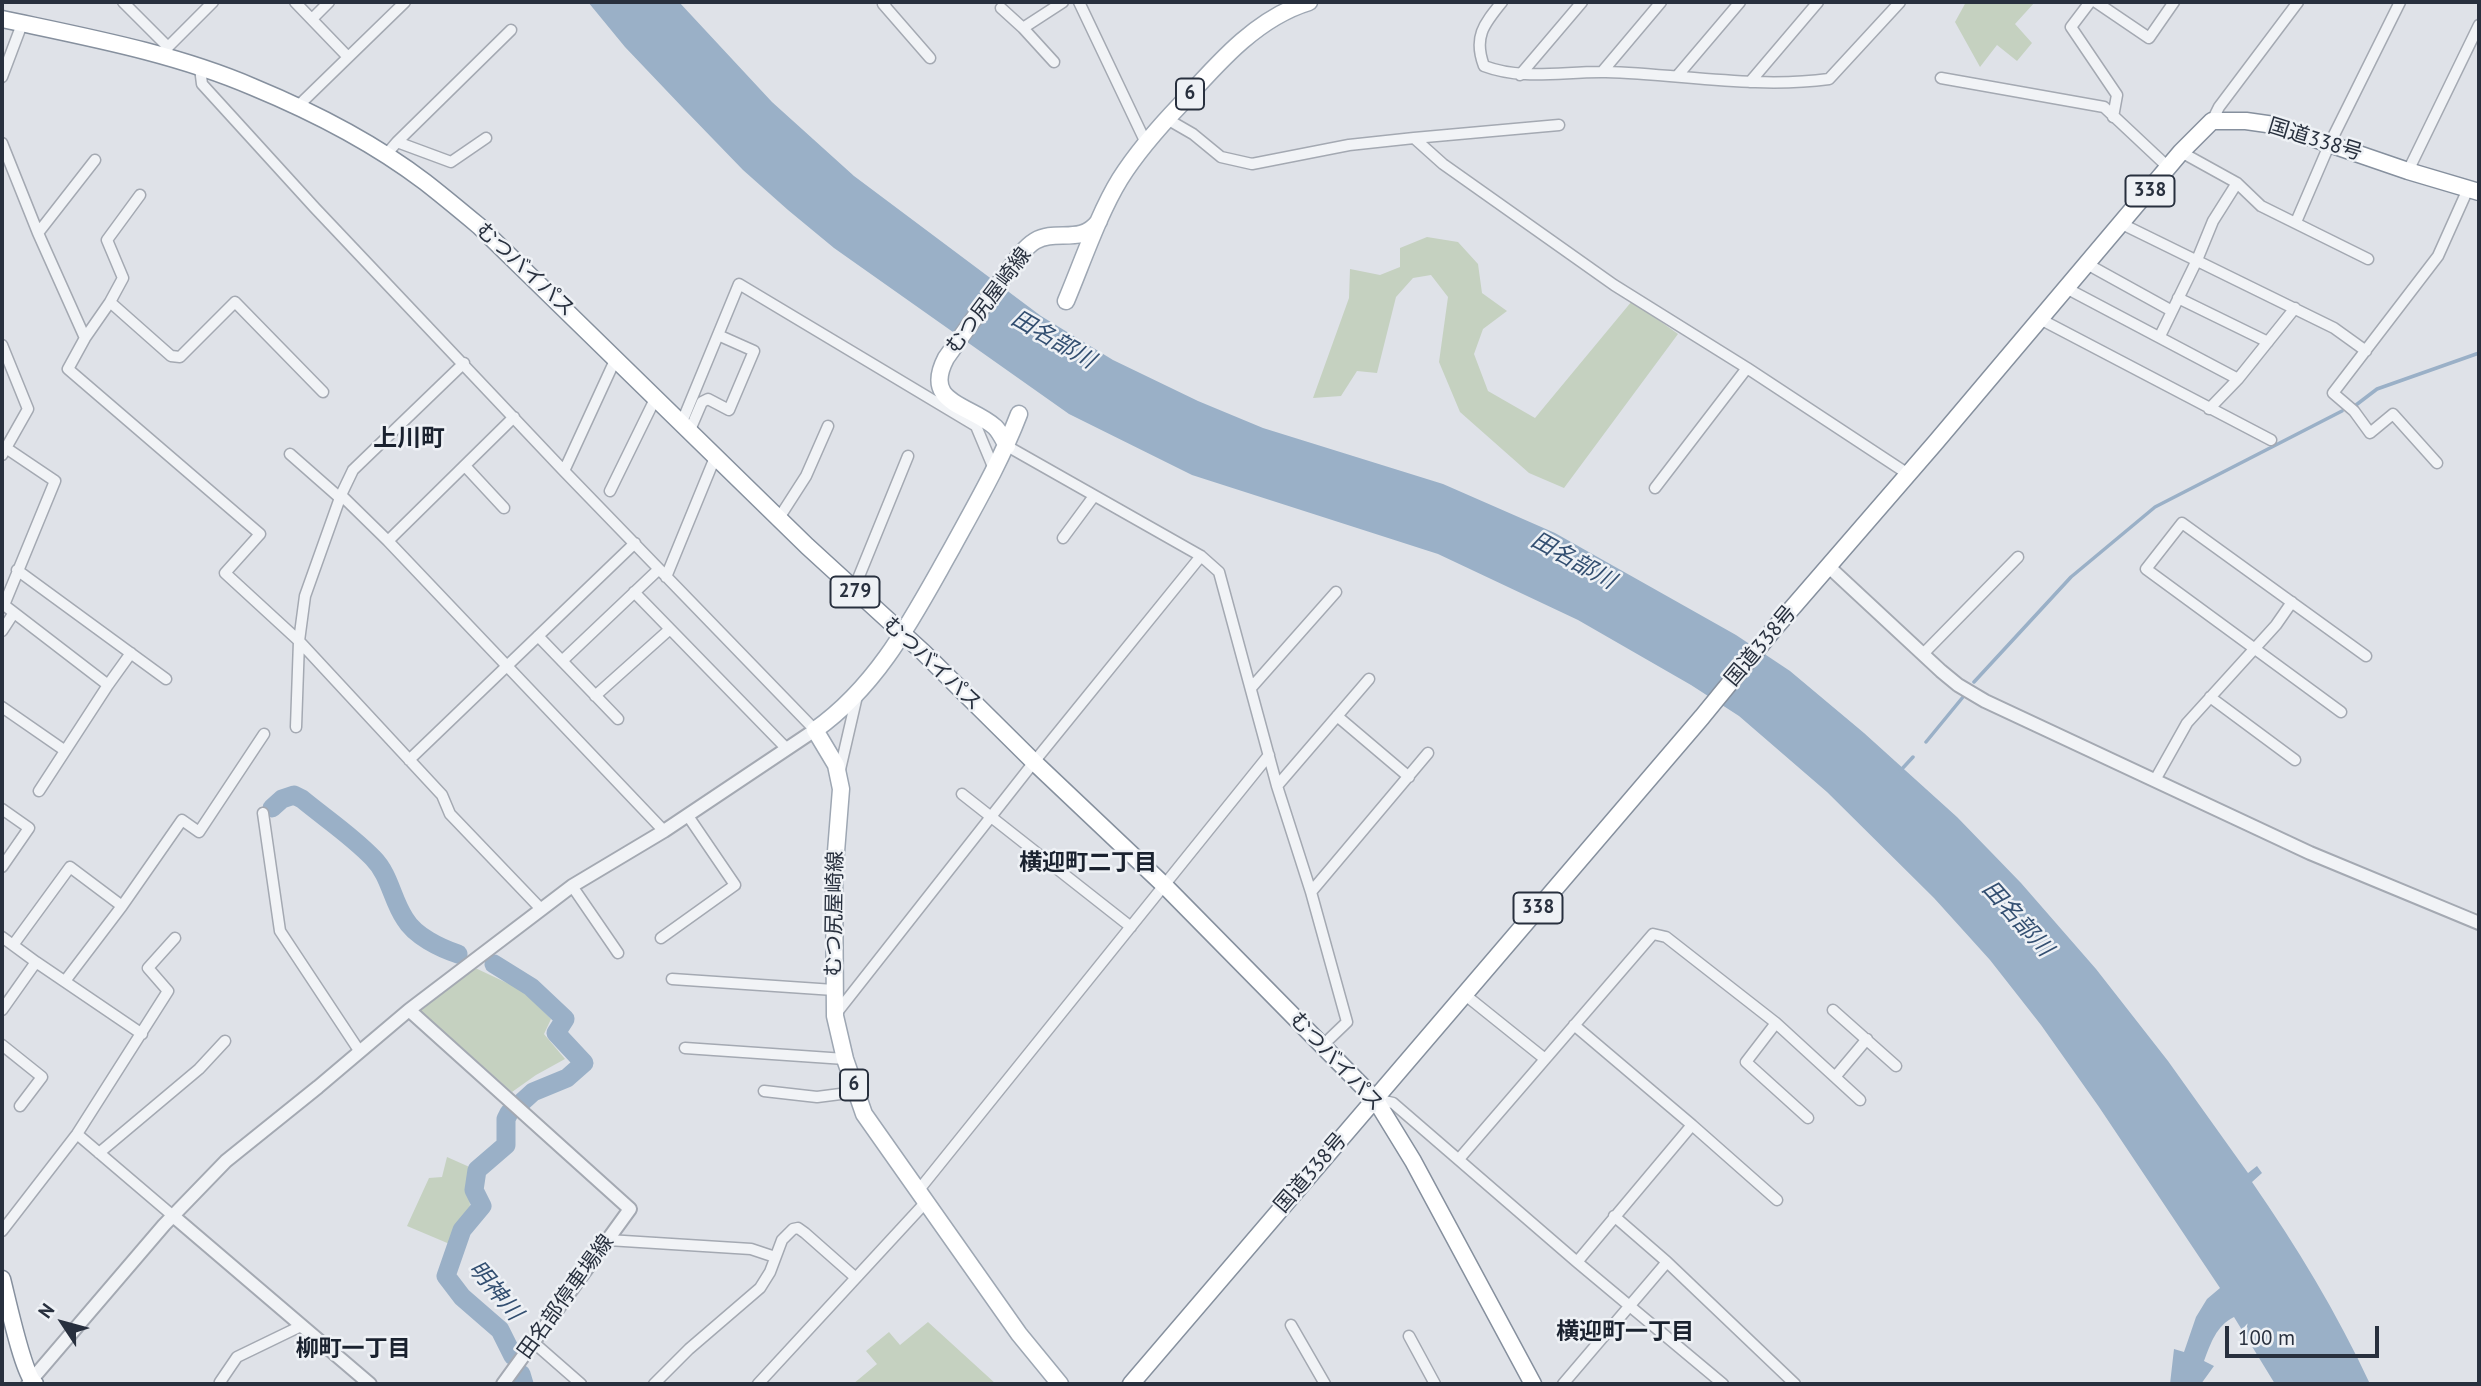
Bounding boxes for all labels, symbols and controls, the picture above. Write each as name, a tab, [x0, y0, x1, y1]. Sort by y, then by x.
road number: 6	[1176, 78, 1204, 110]
street label: 国道338号	[2265, 114, 2365, 166]
road number: 338	[2126, 176, 2174, 206]
street label: むつバイパス	[470, 218, 580, 322]
street label: むつ尻屋崎線	[941, 243, 1037, 359]
water label: 田名部川	[1006, 305, 1100, 375]
district label: 上川町	[373, 425, 445, 453]
water label: 田名部川	[1526, 527, 1620, 595]
road number: 279	[830, 576, 880, 608]
street label: 国道338号	[1720, 601, 1802, 691]
street label: むつバイパス	[877, 612, 987, 716]
district label: 横迎町二丁目	[1019, 849, 1157, 877]
street label: むつ尻屋崎線	[821, 851, 849, 977]
water label: 田名部川	[1976, 876, 2058, 962]
road number: 338	[1514, 893, 1562, 924]
street label: むつバイパス	[1284, 1007, 1388, 1117]
road number: 6	[840, 1070, 868, 1100]
street label: 国道338号	[1270, 1128, 1352, 1218]
street label: 田名部停車場線	[513, 1230, 619, 1364]
water label: 明神川	[462, 1256, 528, 1326]
north arrow	[28, 1288, 98, 1358]
text: N	[33, 1299, 59, 1323]
scale bar	[2229, 1312, 2383, 1356]
district label: 横迎町一丁目	[1556, 1318, 1694, 1346]
text: 100 m	[2238, 1324, 2295, 1351]
district label: 柳町一丁目	[296, 1335, 410, 1363]

